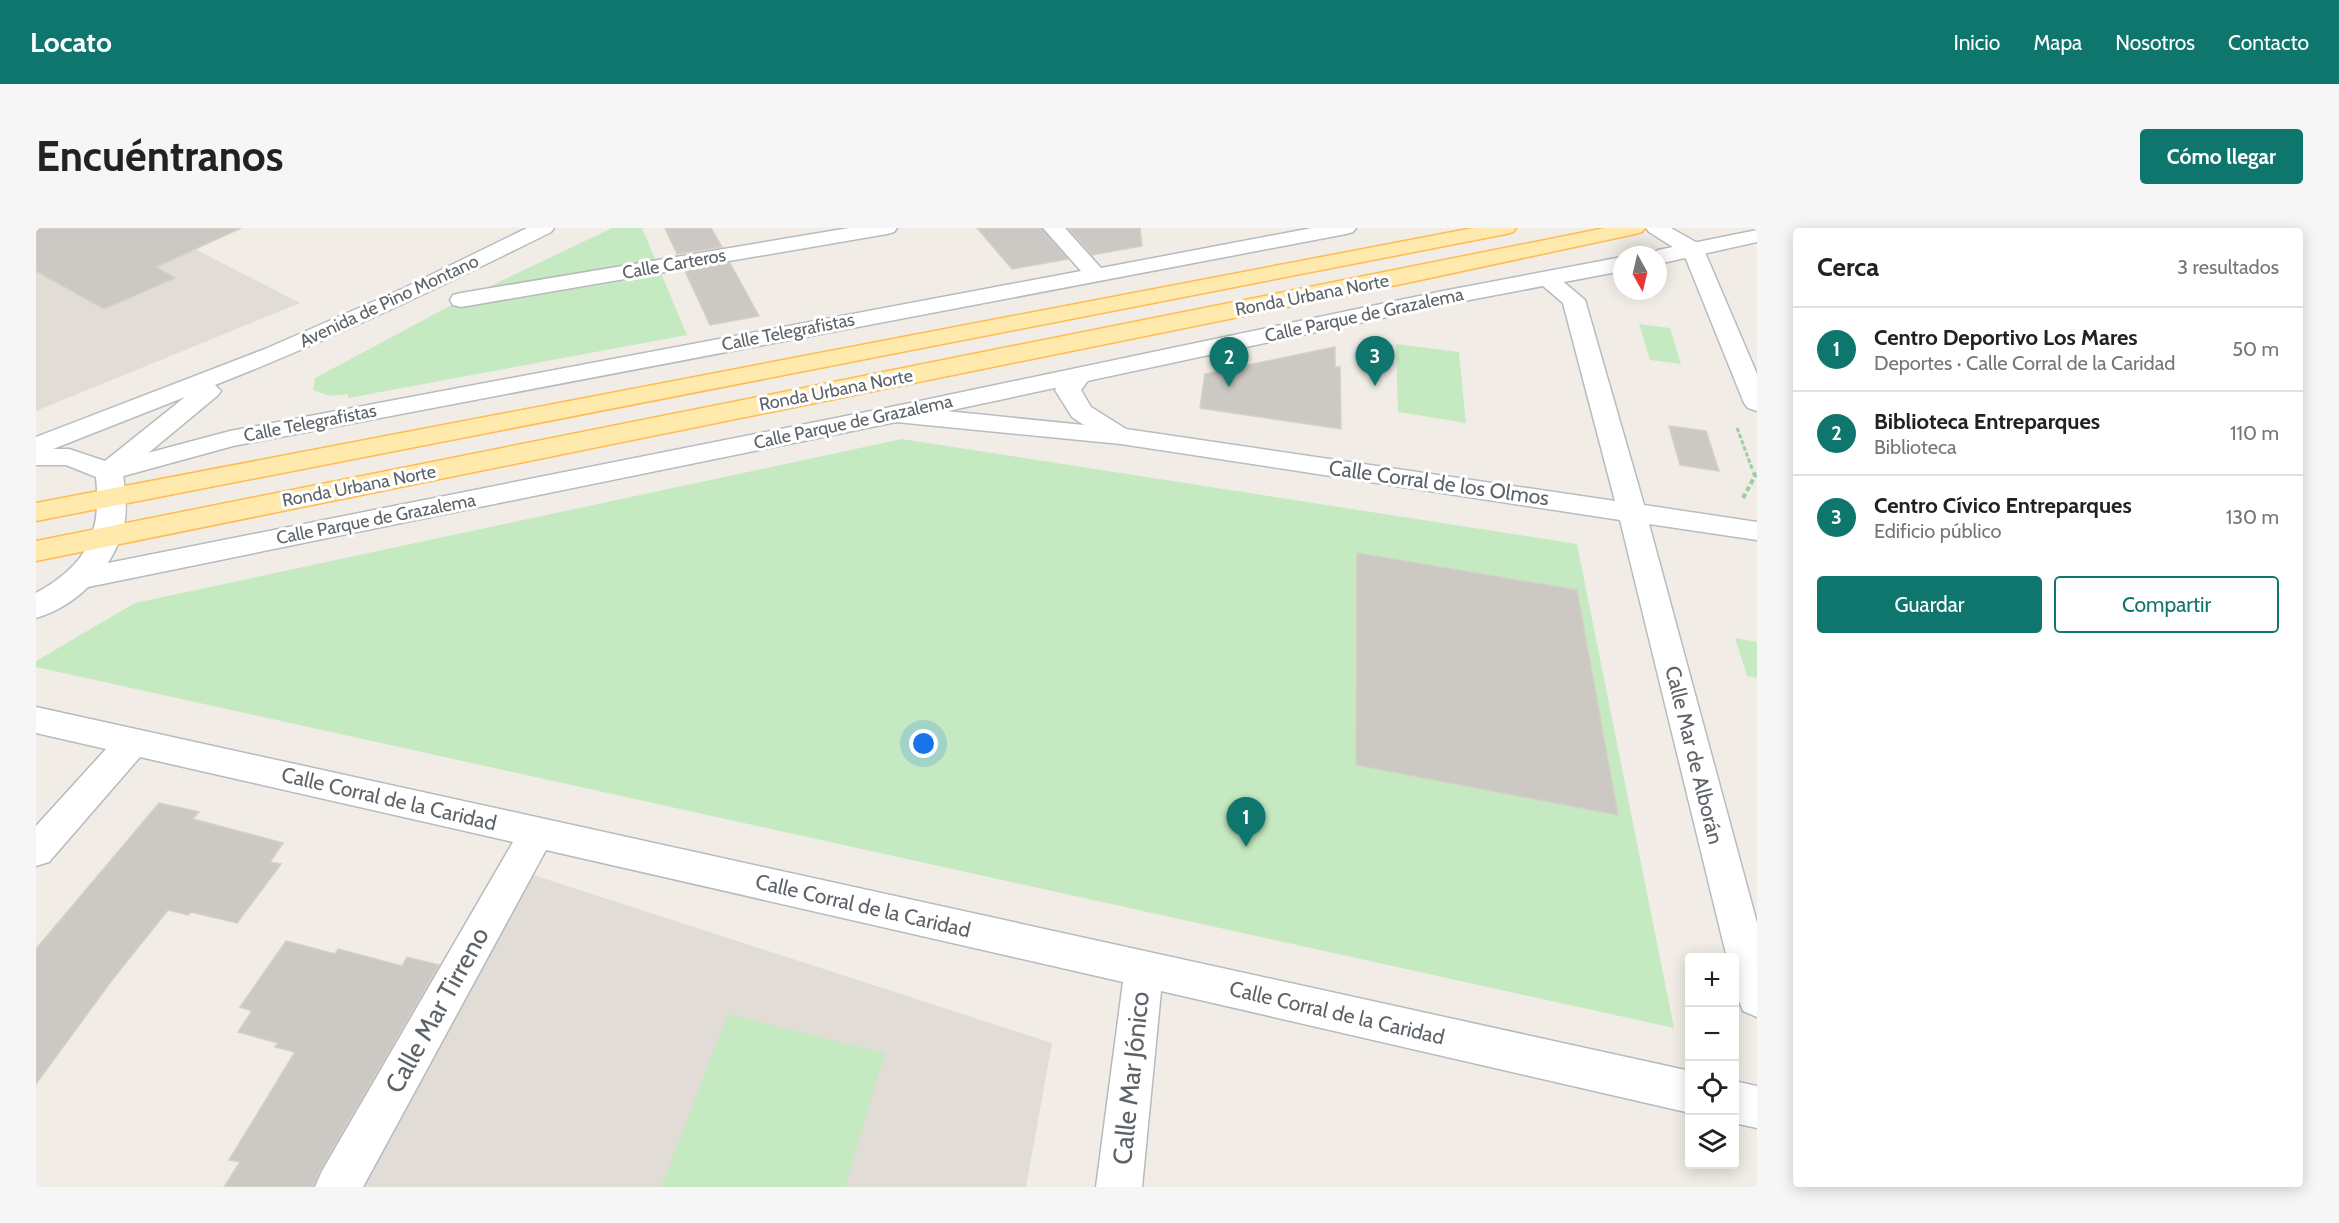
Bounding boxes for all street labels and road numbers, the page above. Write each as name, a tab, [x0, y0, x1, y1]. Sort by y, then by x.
street label: Calle Carteros	[620, 244, 728, 284]
street label: Avenida de Pino Montano	[296, 250, 482, 352]
street label: Ronda Urbana Norte	[1233, 269, 1391, 321]
street label: Calle Parque de Grazalema	[1263, 283, 1466, 347]
street label: Calle Telegrafistas	[720, 308, 856, 356]
street label: Ronda Urbana Norte	[757, 364, 915, 416]
street label: Calle Parque de Grazalema	[752, 390, 955, 454]
street label: Calle Telegrafistas	[242, 399, 378, 447]
street label: Calle Corral de los Olmos	[1327, 455, 1551, 510]
street label: Ronda Urbana Norte	[280, 460, 438, 512]
street label: Calle Parque de Grazalema	[274, 489, 478, 549]
street label: Calle Mar de Alborán	[1660, 663, 1729, 847]
street label: Calle Corral de la Caridad	[279, 762, 499, 835]
street label: Calle Corral de la Caridad	[753, 869, 973, 942]
street label: Calle Mar Tirreno	[378, 921, 496, 1099]
street label: Calle Corral de la Caridad	[1227, 976, 1447, 1049]
street label: Calle Mar Jónico	[1106, 990, 1156, 1166]

